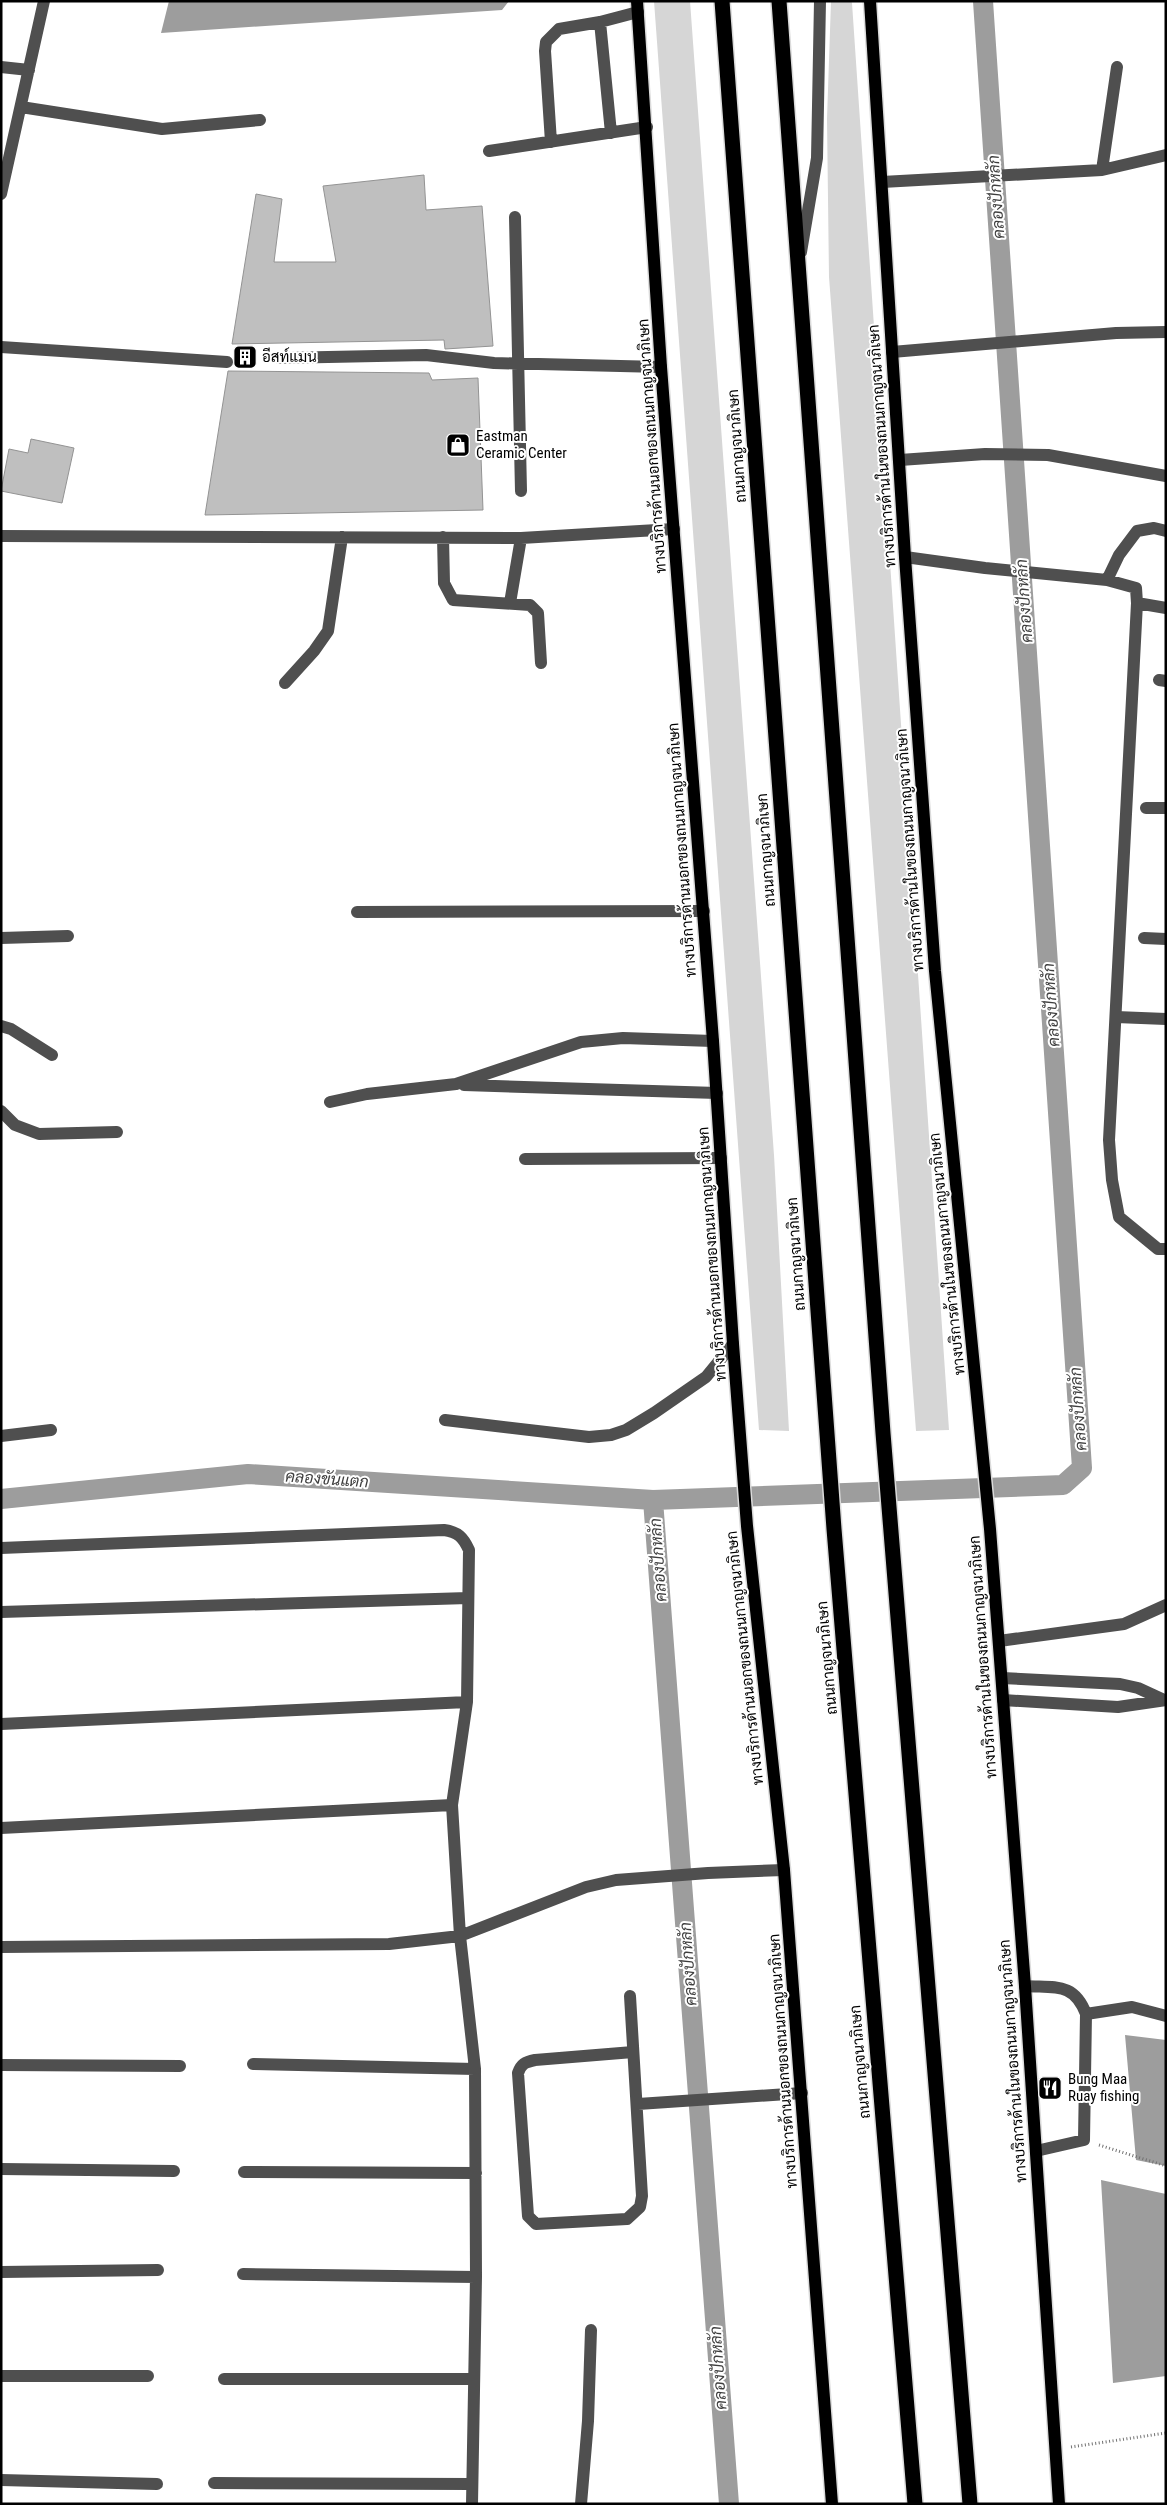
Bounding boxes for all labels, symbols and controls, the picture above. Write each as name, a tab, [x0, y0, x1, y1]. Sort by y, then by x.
water label: คลองปักหลัก	[983, 154, 1008, 240]
street label: ทางบริการด้านนอกของถนนกาญจนาภิเษก	[633, 318, 670, 574]
street label: ทางบริการด้านในของถนนกาญจนาภิเษก	[864, 324, 899, 568]
building icon: อีสท์แมน	[232, 344, 258, 370]
place label: อีสท์แมน	[262, 347, 317, 366]
street label: ถนนกาญจนาภิเษก	[724, 388, 750, 504]
place label: Eastman Ceramic Center	[476, 427, 567, 462]
shop icon: Eastman Ceramic Center	[445, 432, 471, 458]
water label: คลองปักหลัก	[1011, 558, 1036, 644]
street label: ทางบริการด้านนอกของถนนกาญจนาภิเษก	[663, 722, 700, 978]
street label: ทางบริการด้านในของถนนกาญจนาภิเษก	[892, 728, 927, 972]
street label: ถนนกาญจนาภิเษก	[753, 792, 779, 908]
water label: คลองปักหลัก	[1038, 962, 1063, 1048]
street label: ทางบริการด้านนอกของถนนกาญจนาภิเษก	[693, 1126, 730, 1382]
street label: ทางบริการด้านในของถนนกาญจนาภิเษก	[924, 1132, 969, 1376]
street label: ถนนกาญจนาภิเษก	[783, 1196, 809, 1312]
water label: คลองปักหลัก	[1065, 1366, 1090, 1452]
water label: คลองขันแตก	[285, 1466, 369, 1491]
water label: คลองปักหลัก	[645, 1517, 670, 1603]
street label: ทางบริการด้านนอกของถนนกาญจนาภิเษก	[722, 1530, 767, 1786]
street label: ทางบริการด้านในของถนนกาญจนาภิเษก	[965, 1535, 1000, 1779]
street label: ถนนกาญจนาภิเษก	[813, 1600, 841, 1716]
water label: คลองปักหลัก	[675, 1921, 700, 2007]
street label: ทางบริการด้านนอกของถนนกาญจนาภิเษก	[764, 1933, 801, 2189]
street label: ทางบริการด้านในของถนนกาญจนาภิเษก	[995, 1939, 1030, 2183]
street label: ถนนกาญจนาภิเษก	[846, 2004, 874, 2120]
place label: Bung Maa Ruay fishing	[1068, 2070, 1140, 2105]
restaurant icon: Bung Maa Ruay fishing	[1037, 2075, 1063, 2101]
water label: คลองปักหลัก	[705, 2325, 730, 2411]

